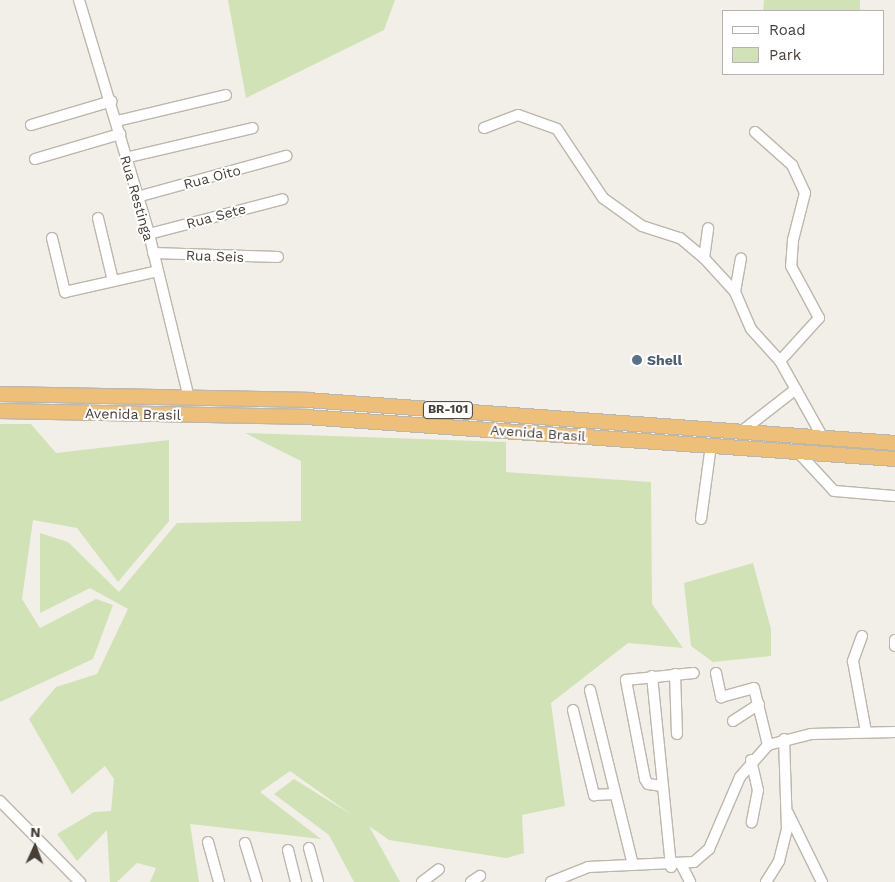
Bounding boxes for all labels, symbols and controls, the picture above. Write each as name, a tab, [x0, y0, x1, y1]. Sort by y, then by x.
legend	[722, 10, 885, 75]
text: Road	[769, 21, 806, 39]
text: Park	[769, 46, 801, 64]
street label: Rua Restinga	[117, 153, 157, 243]
street label: Rua Oito	[181, 161, 243, 193]
street label: Rua Sete	[184, 200, 248, 232]
street label: Rua Seis	[185, 247, 245, 265]
place label: Shell	[647, 352, 682, 368]
marker: Shell	[631, 354, 643, 366]
road number: BR-101	[422, 400, 474, 420]
street label: Avenida Brasil	[85, 405, 181, 423]
street label: Avenida Brasil	[490, 421, 586, 445]
north arrow	[10, 822, 60, 872]
text: N	[30, 824, 41, 840]

